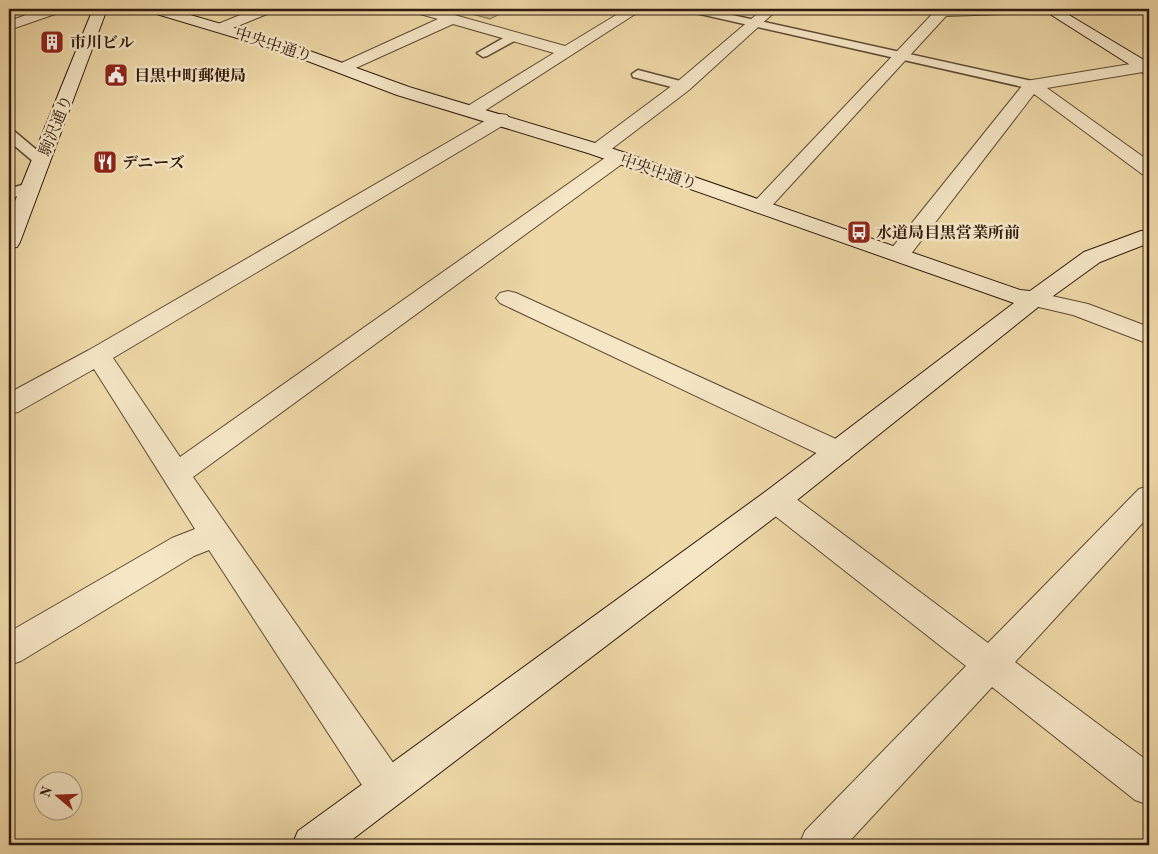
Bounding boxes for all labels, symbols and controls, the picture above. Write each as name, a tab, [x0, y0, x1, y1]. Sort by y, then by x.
street label: 中央中通り	[233, 24, 315, 66]
building icon: 市川ビル	[39, 29, 65, 55]
place label: 市川ビル	[70, 34, 134, 52]
public building icon: 目黒中町郵便局	[103, 62, 129, 88]
place label: 目黒中町郵便局	[134, 67, 246, 85]
street label: 駒沢通り	[36, 92, 76, 158]
restaurant icon: デニーズ	[92, 149, 118, 175]
street label: 中央中通り	[618, 150, 699, 193]
place label: デニーズ	[122, 154, 185, 172]
bus stop icon: 水道局目黒営業所前	[846, 219, 872, 245]
place label: 水道局目黒営業所前	[876, 224, 1020, 242]
north arrow	[32, 772, 82, 822]
text: N	[38, 784, 55, 799]

